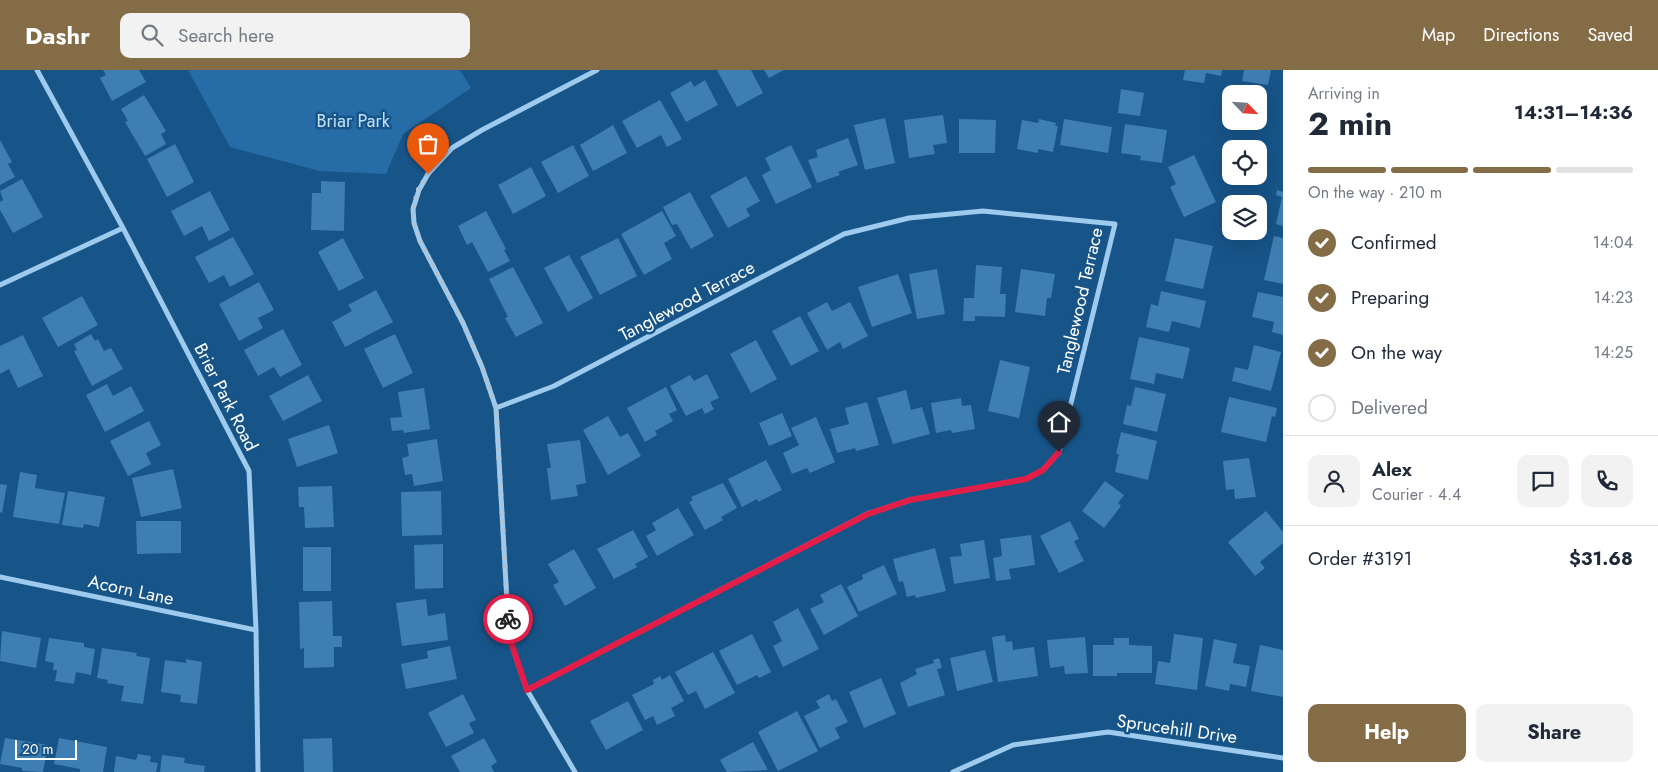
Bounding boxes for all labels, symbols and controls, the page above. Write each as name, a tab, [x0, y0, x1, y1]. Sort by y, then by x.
search box	[120, 13, 470, 58]
text: Dashr	[25, 18, 90, 53]
icon: search	[138, 21, 166, 49]
text: Search here	[178, 22, 274, 49]
text: Map	[1422, 22, 1455, 48]
text: Directions	[1483, 22, 1559, 48]
text: Saved	[1587, 22, 1633, 48]
text: Arriving in	[1308, 82, 1380, 105]
north arrow	[1222, 85, 1268, 130]
map controls	[1222, 85, 1267, 240]
text: 14:31–14:36	[1514, 99, 1633, 126]
text: 2 min	[1308, 101, 1392, 147]
park label: Briar Park	[316, 108, 390, 134]
pin	[407, 123, 449, 174]
icon: bag	[414, 130, 442, 158]
button: locate	[1222, 140, 1267, 185]
text: On the way · 210 m	[1308, 181, 1442, 204]
button: layers	[1222, 195, 1267, 240]
street label: Tanglewood Terrace	[1050, 225, 1110, 377]
icon: check	[1308, 229, 1336, 257]
text: Confirmed	[1351, 229, 1437, 256]
text: 14:04	[1593, 231, 1633, 254]
street label: Tanglewood Terrace	[615, 254, 759, 348]
icon: check	[1308, 284, 1336, 312]
text: Preparing	[1351, 284, 1429, 311]
text: 14:23	[1594, 286, 1633, 309]
street label: Brier Park Road	[188, 339, 264, 455]
icon: check	[1308, 339, 1336, 367]
text: On the way	[1351, 339, 1442, 366]
text: 14:25	[1594, 341, 1633, 364]
text: Delivered	[1351, 394, 1428, 421]
pin	[1038, 401, 1080, 452]
icon: home	[1045, 408, 1073, 436]
button: person	[1308, 455, 1360, 507]
button: chat	[1517, 455, 1569, 507]
button: phone	[1581, 455, 1633, 507]
text: Alex	[1372, 456, 1412, 483]
text: Courier · 4.4	[1372, 483, 1461, 506]
text: Order #3191	[1308, 545, 1412, 572]
text: $31.68	[1569, 545, 1633, 572]
street label: Acorn Lane	[86, 568, 176, 612]
courier	[483, 594, 533, 644]
icon: bike	[494, 605, 522, 633]
button: Help	[1308, 704, 1466, 762]
button: Share	[1476, 704, 1633, 762]
street label: Sprucehill Drive	[1115, 708, 1239, 750]
scale bar	[15, 737, 78, 760]
text: 20 m	[22, 739, 54, 759]

